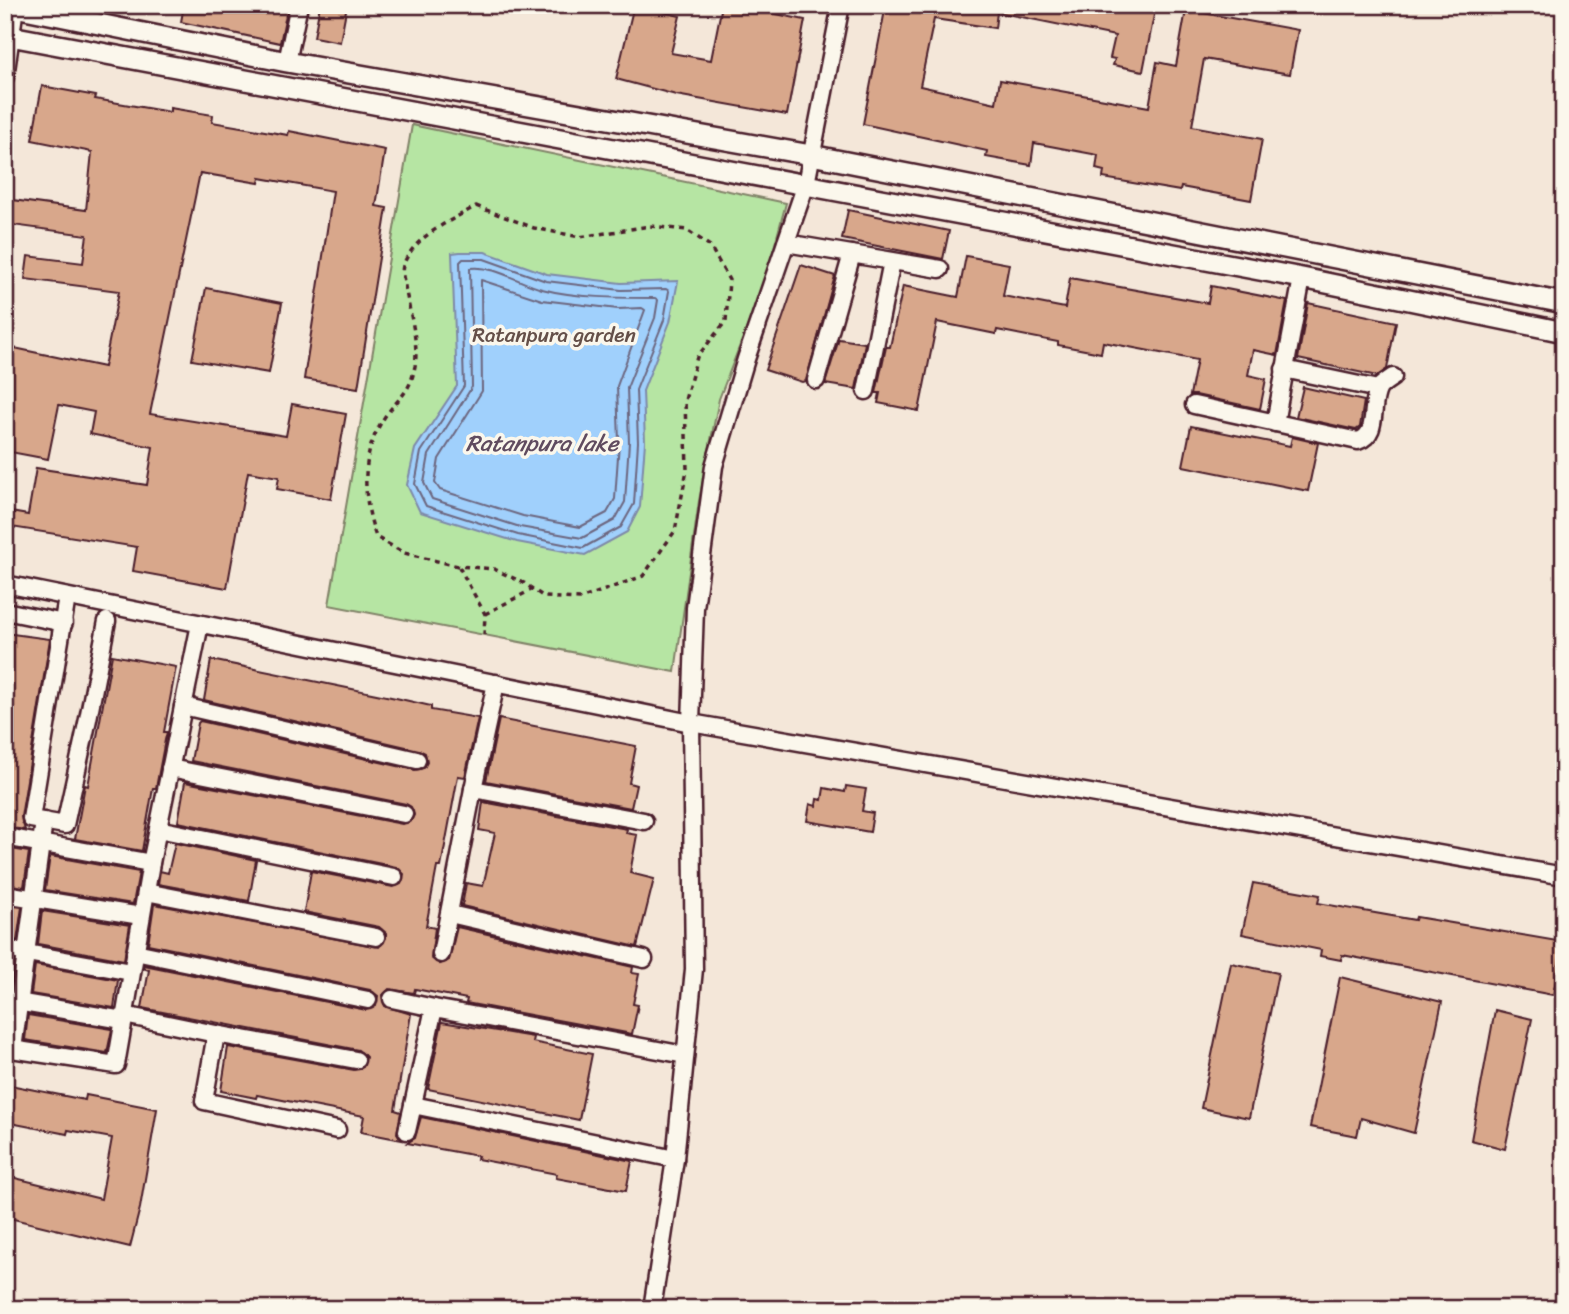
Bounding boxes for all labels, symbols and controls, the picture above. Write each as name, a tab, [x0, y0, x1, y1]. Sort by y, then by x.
park label: Ratanpura garden	[472, 316, 636, 354]
water label: Ratanpura lake	[466, 423, 620, 464]

